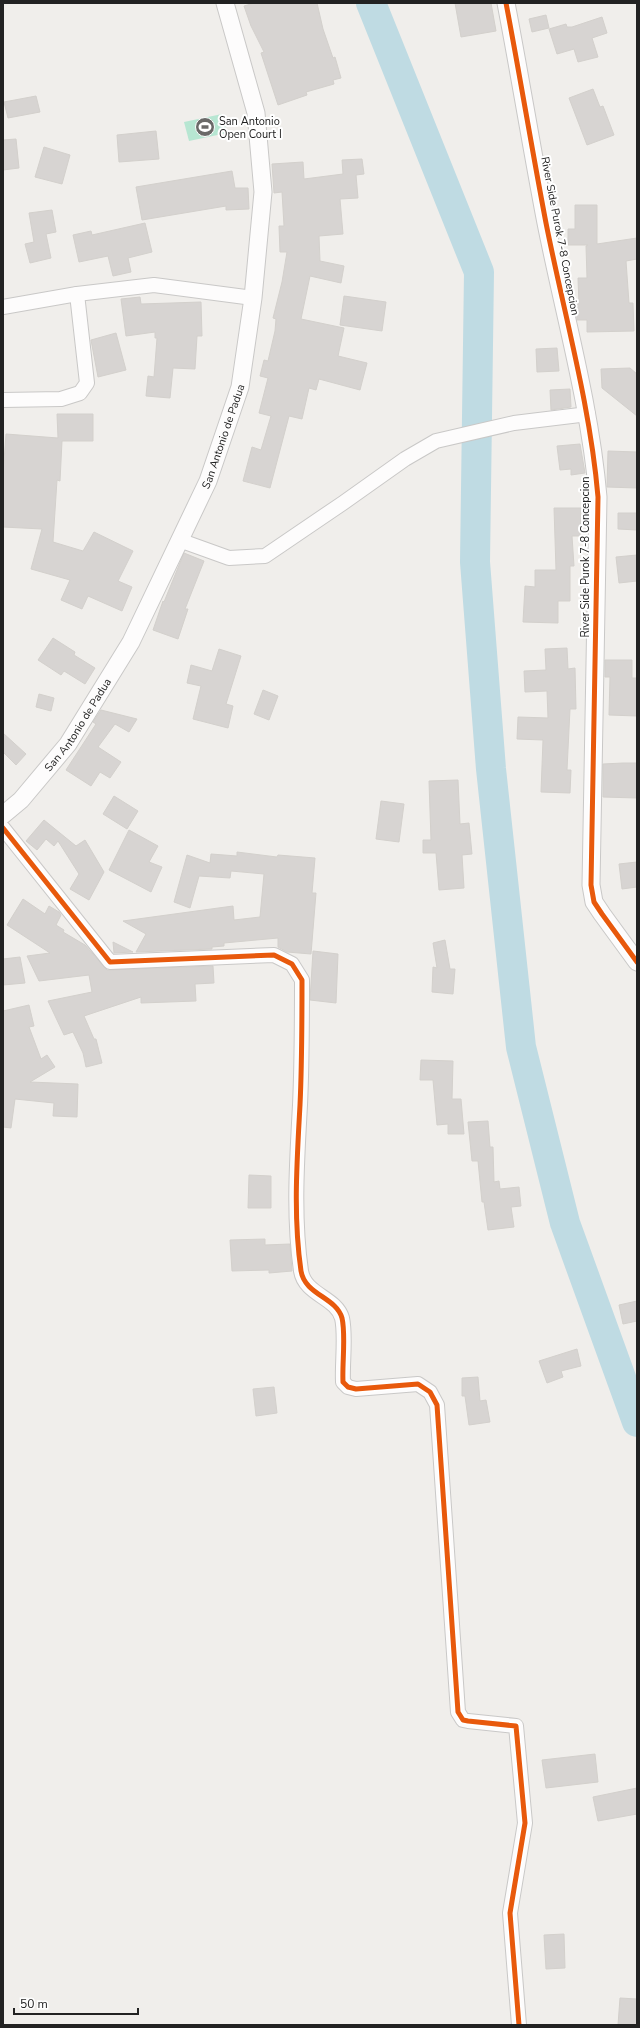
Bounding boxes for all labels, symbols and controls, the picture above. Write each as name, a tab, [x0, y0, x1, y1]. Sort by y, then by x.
place label: San Antonio Open Court I	[219, 114, 282, 142]
sports icon: San Antonio Open Court I	[194, 116, 216, 138]
street label: River Side Purok 7-8 Concepcion	[537, 155, 583, 317]
street label: San Antonio de Padua	[198, 382, 248, 491]
street label: River Side Purok 7-8 Concepcion	[578, 476, 593, 638]
street label: San Antonio de Padua	[41, 675, 115, 774]
scale bar	[14, 1990, 138, 2016]
text: 50 m	[20, 1996, 48, 2012]

